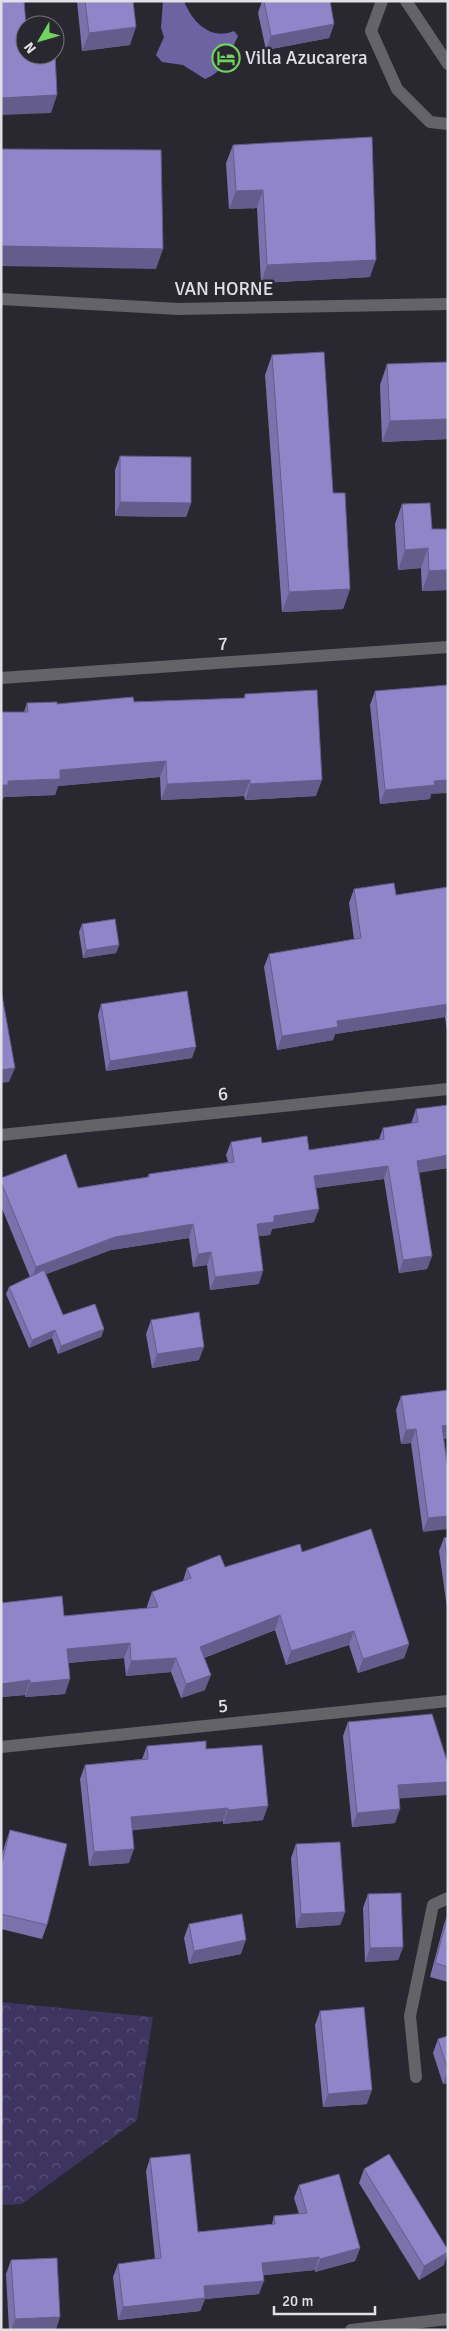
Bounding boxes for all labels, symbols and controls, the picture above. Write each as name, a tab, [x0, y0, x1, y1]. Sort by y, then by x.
north arrow	[15, 15, 65, 65]
text: N	[20, 39, 40, 57]
hotel icon: Villa Azucarera	[211, 43, 241, 73]
place label: Villa Azucarera	[245, 46, 368, 70]
street label: VAN HORNE	[174, 277, 274, 301]
street label: 7	[217, 632, 229, 656]
street label: 6	[217, 1082, 229, 1106]
street label: 5	[217, 1694, 229, 1718]
scale bar	[274, 2284, 375, 2316]
text: 20 m	[282, 2292, 313, 2310]

